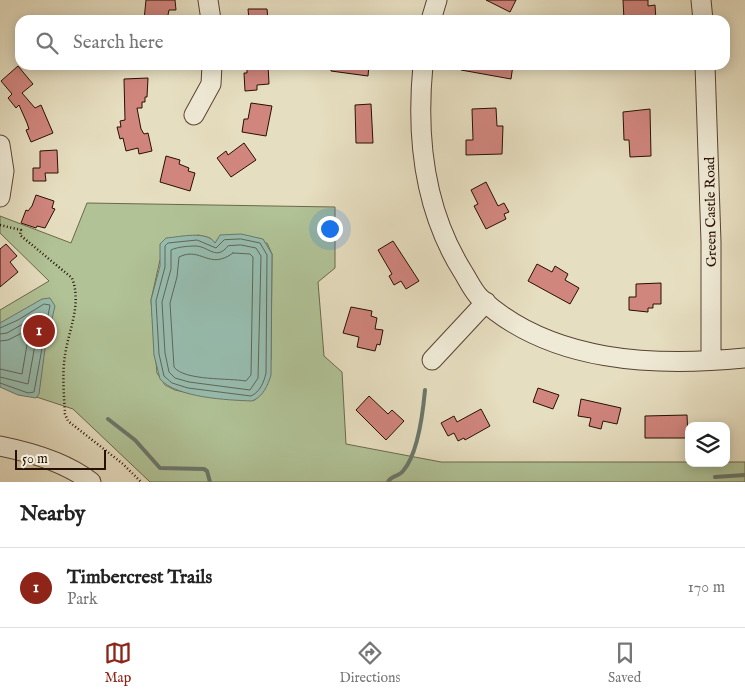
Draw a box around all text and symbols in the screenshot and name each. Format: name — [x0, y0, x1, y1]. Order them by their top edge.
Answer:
search box — [15, 15, 730, 70]
icon: search — [33, 29, 61, 57]
text: Search here — [73, 31, 164, 55]
street label: Green Castle Road — [701, 156, 721, 267]
your location — [317, 216, 343, 242]
pin: 1 — [23, 312, 55, 350]
map controls — [685, 422, 730, 467]
button: layers — [685, 422, 730, 467]
scale bar — [15, 447, 106, 470]
text: 50 m — [22, 450, 48, 468]
text: Nearby — [20, 501, 85, 528]
text: Timbercrest Trails — [67, 566, 212, 590]
text: 1 — [33, 578, 39, 598]
text: 170 m — [688, 578, 725, 598]
text: Park — [67, 590, 97, 610]
tab: Map — [104, 639, 132, 687]
tab: Directions — [339, 639, 400, 687]
tab: Saved — [608, 639, 641, 687]

